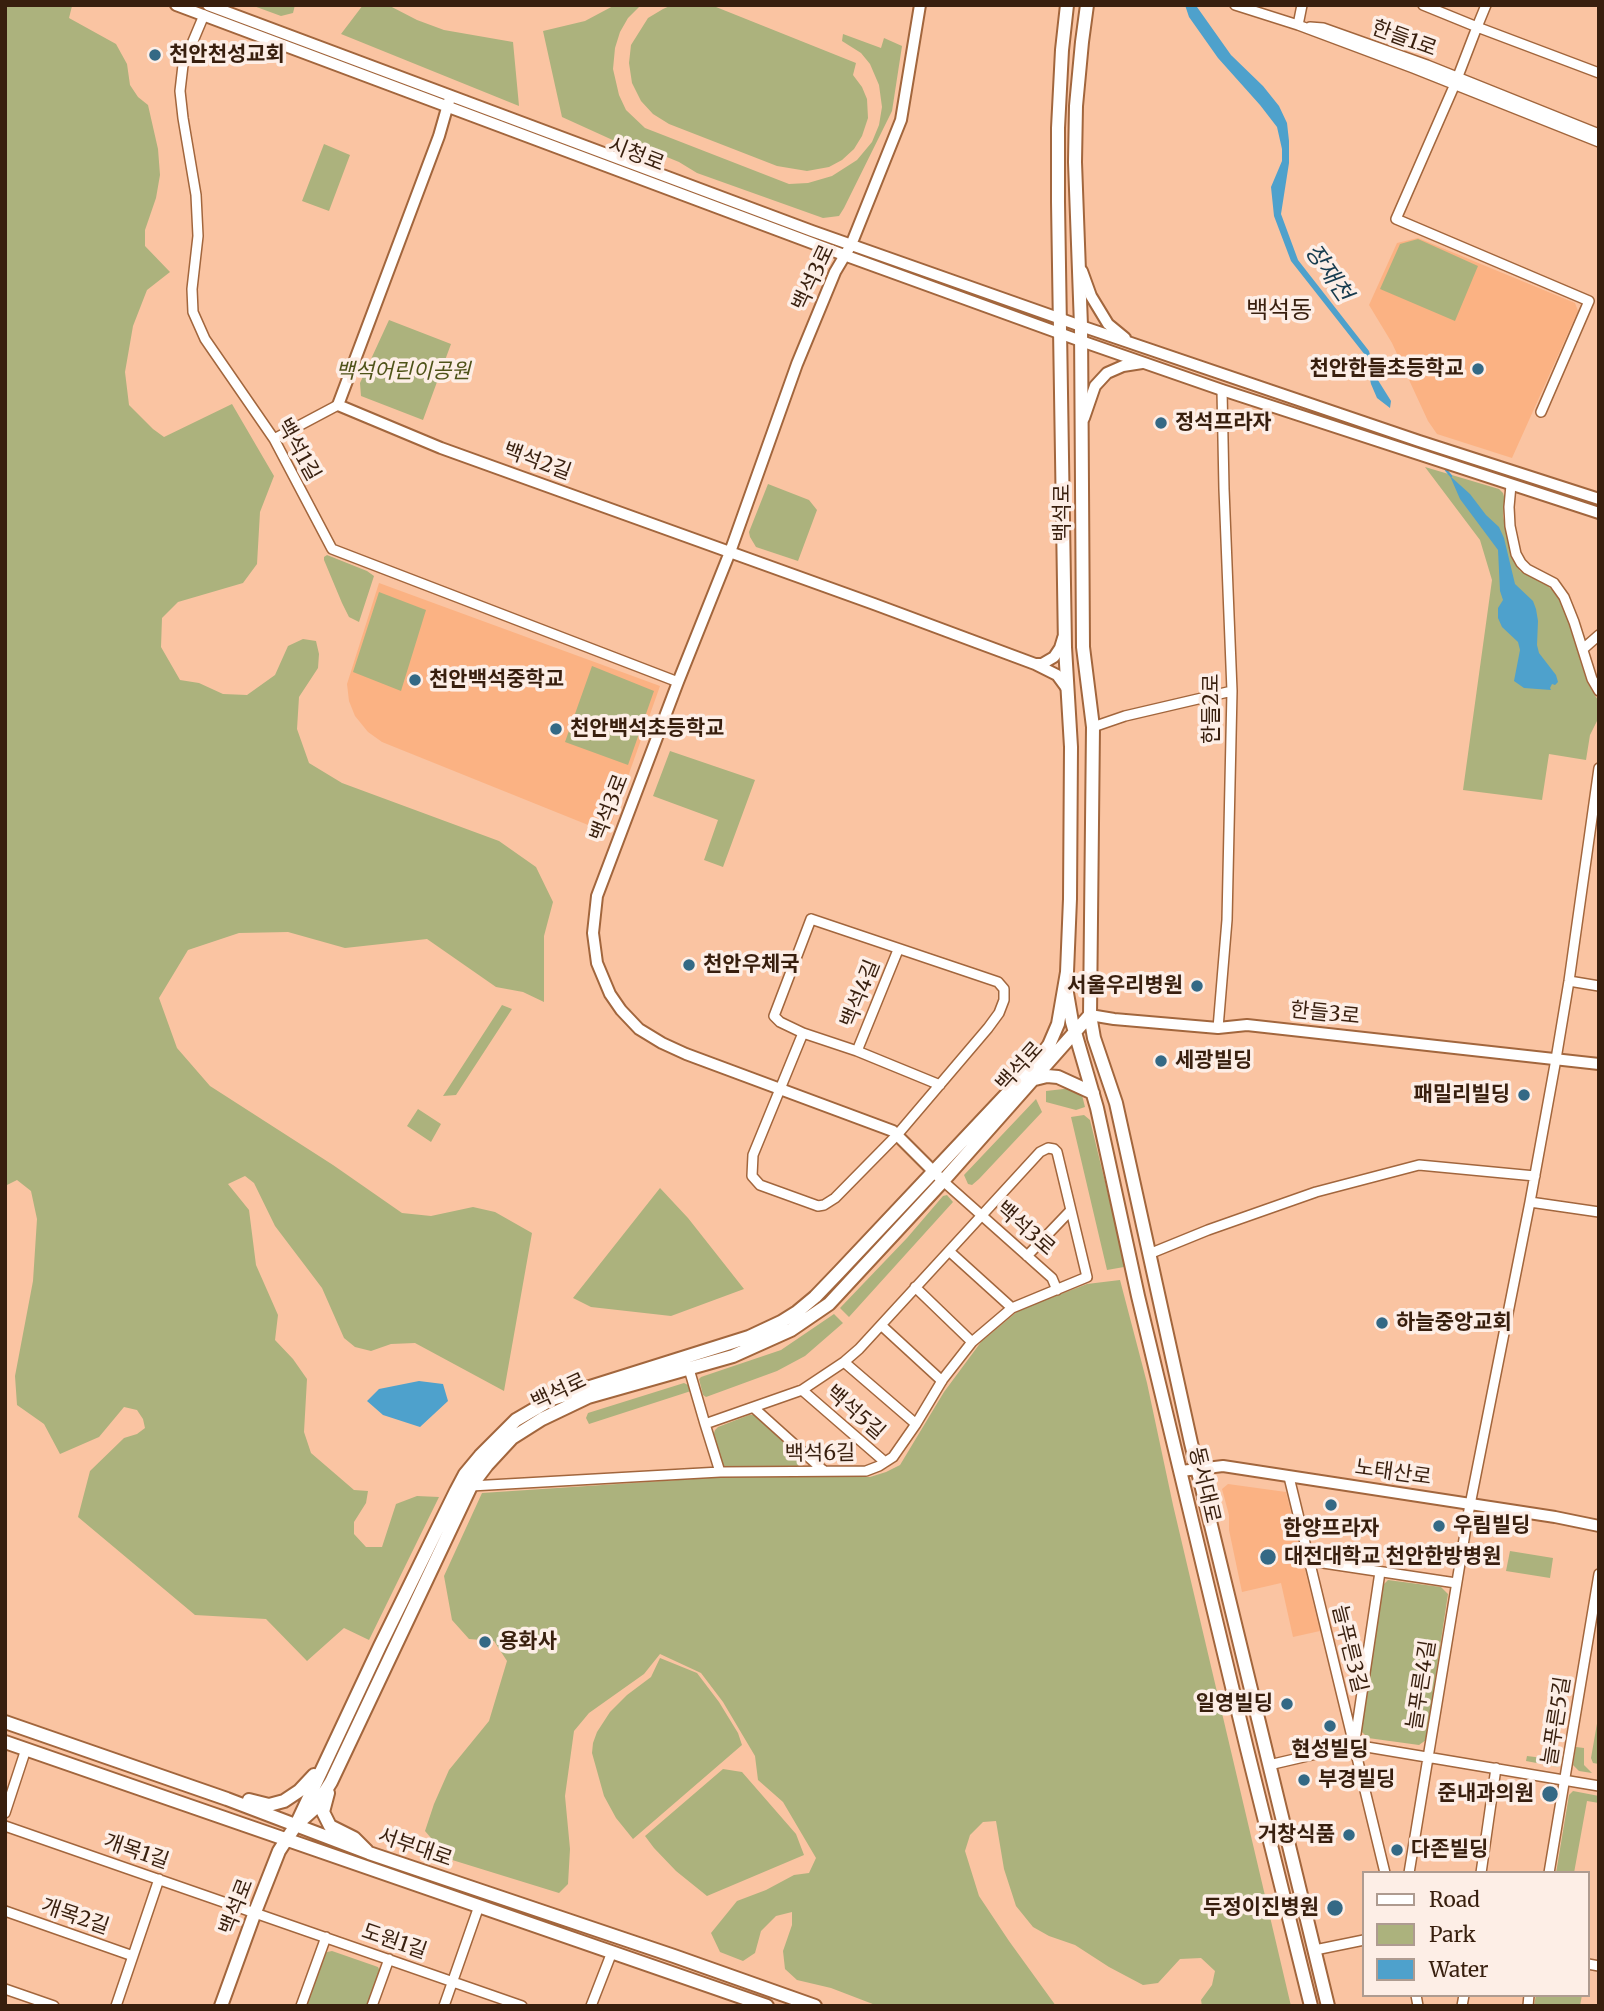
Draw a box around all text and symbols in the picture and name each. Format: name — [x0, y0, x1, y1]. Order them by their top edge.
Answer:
street label: 한들1로 — [1368, 16, 1440, 62]
place label: 천안천성교회 — [169, 42, 285, 68]
marker: 천안천성교회 — [147, 47, 163, 63]
street label: 시청로 — [604, 133, 668, 177]
water label: 장재천 — [1298, 239, 1358, 307]
street label: 백석3로 — [788, 241, 840, 315]
district label: 백석동 — [1246, 297, 1312, 325]
place label: 천안한들초등학교 — [1309, 356, 1464, 382]
park label: 백석어린이공원 — [335, 359, 471, 385]
marker: 천안한들초등학교 — [1470, 361, 1486, 377]
place label: 정석프라자 — [1175, 410, 1272, 436]
street label: 백석1길 — [271, 414, 325, 486]
marker: 정석프라자 — [1153, 415, 1169, 431]
street label: 백석2길 — [500, 438, 574, 486]
street label: 백석로 — [1050, 484, 1076, 542]
place label: 천안백석중학교 — [429, 667, 564, 693]
marker: 천안백석중학교 — [407, 672, 423, 688]
street label: 한들2로 — [1199, 674, 1225, 744]
place label: 천안백석초등학교 — [570, 716, 725, 742]
marker: 천안백석초등학교 — [548, 721, 564, 737]
street label: 백석3로 — [586, 771, 634, 845]
place label: 천안우체국 — [703, 952, 800, 978]
street label: 백석4길 — [836, 956, 886, 1032]
marker: 천안우체국 — [681, 957, 697, 973]
place label: 서울우리병원 — [1067, 973, 1183, 999]
marker: 서울우리병원 — [1189, 978, 1205, 994]
street label: 한들3로 — [1289, 998, 1361, 1030]
street label: 백석로 — [991, 1037, 1049, 1097]
place label: 세광빌딩 — [1175, 1048, 1252, 1074]
marker: 세광빌딩 — [1153, 1053, 1169, 1069]
place label: 패밀리빌딩 — [1413, 1082, 1510, 1108]
marker: 패밀리빌딩 — [1516, 1087, 1532, 1103]
street label: 백석3로 — [990, 1197, 1060, 1261]
place label: 하늘중앙교회 — [1396, 1310, 1512, 1336]
marker: 하늘중앙교회 — [1374, 1315, 1390, 1331]
street label: 백석로 — [527, 1368, 591, 1416]
street label: 백석5길 — [820, 1380, 890, 1446]
street label: 백석6길 — [784, 1441, 856, 1467]
street label: 동서대로 — [1183, 1445, 1225, 1525]
street label: 노태산로 — [1353, 1455, 1433, 1491]
marker: 한양프라자 — [1323, 1497, 1339, 1513]
place label: 우림빌딩 — [1453, 1513, 1530, 1539]
place label: 한양프라자 — [1283, 1516, 1379, 1542]
marker: 우림빌딩 — [1431, 1518, 1447, 1534]
place label: 대전대학교 천안한방병원 — [1284, 1544, 1501, 1570]
marker: 대전대학교 천안한방병원 — [1258, 1547, 1278, 1567]
street label: 늘푸른3길 — [1326, 1603, 1372, 1695]
place label: 용화사 — [499, 1629, 557, 1655]
marker: 용화사 — [477, 1634, 493, 1650]
street label: 늘푸른4길 — [1402, 1638, 1442, 1732]
street label: 늘푸른5길 — [1538, 1675, 1576, 1767]
place label: 일영빌딩 — [1196, 1691, 1273, 1717]
marker: 일영빌딩 — [1279, 1696, 1295, 1712]
marker: 현성빌딩 — [1322, 1718, 1338, 1734]
place label: 현성빌딩 — [1291, 1737, 1369, 1763]
place label: 부경빌딩 — [1318, 1767, 1395, 1793]
marker: 부경빌딩 — [1296, 1772, 1312, 1788]
place label: 준내과의원 — [1437, 1781, 1534, 1807]
marker: 준내과의원 — [1540, 1784, 1560, 1804]
place label: 거창식품 — [1258, 1822, 1335, 1848]
street label: 서부대로 — [374, 1824, 456, 1872]
marker: 거창식품 — [1341, 1827, 1357, 1843]
street label: 개목1길 — [100, 1829, 172, 1875]
place label: 다존빌딩 — [1411, 1837, 1488, 1863]
marker: 다존빌딩 — [1389, 1842, 1405, 1858]
legend — [1362, 1871, 1590, 1997]
street label: 백석로 — [215, 1875, 259, 1939]
text: Road — [1429, 1886, 1480, 1913]
street label: 개목2길 — [38, 1894, 112, 1940]
place label: 두정이진병원 — [1203, 1895, 1319, 1921]
marker: 두정이진병원 — [1325, 1898, 1345, 1918]
street label: 도원1길 — [358, 1919, 430, 1965]
text: Park — [1429, 1921, 1476, 1948]
text: Water — [1429, 1956, 1488, 1983]

